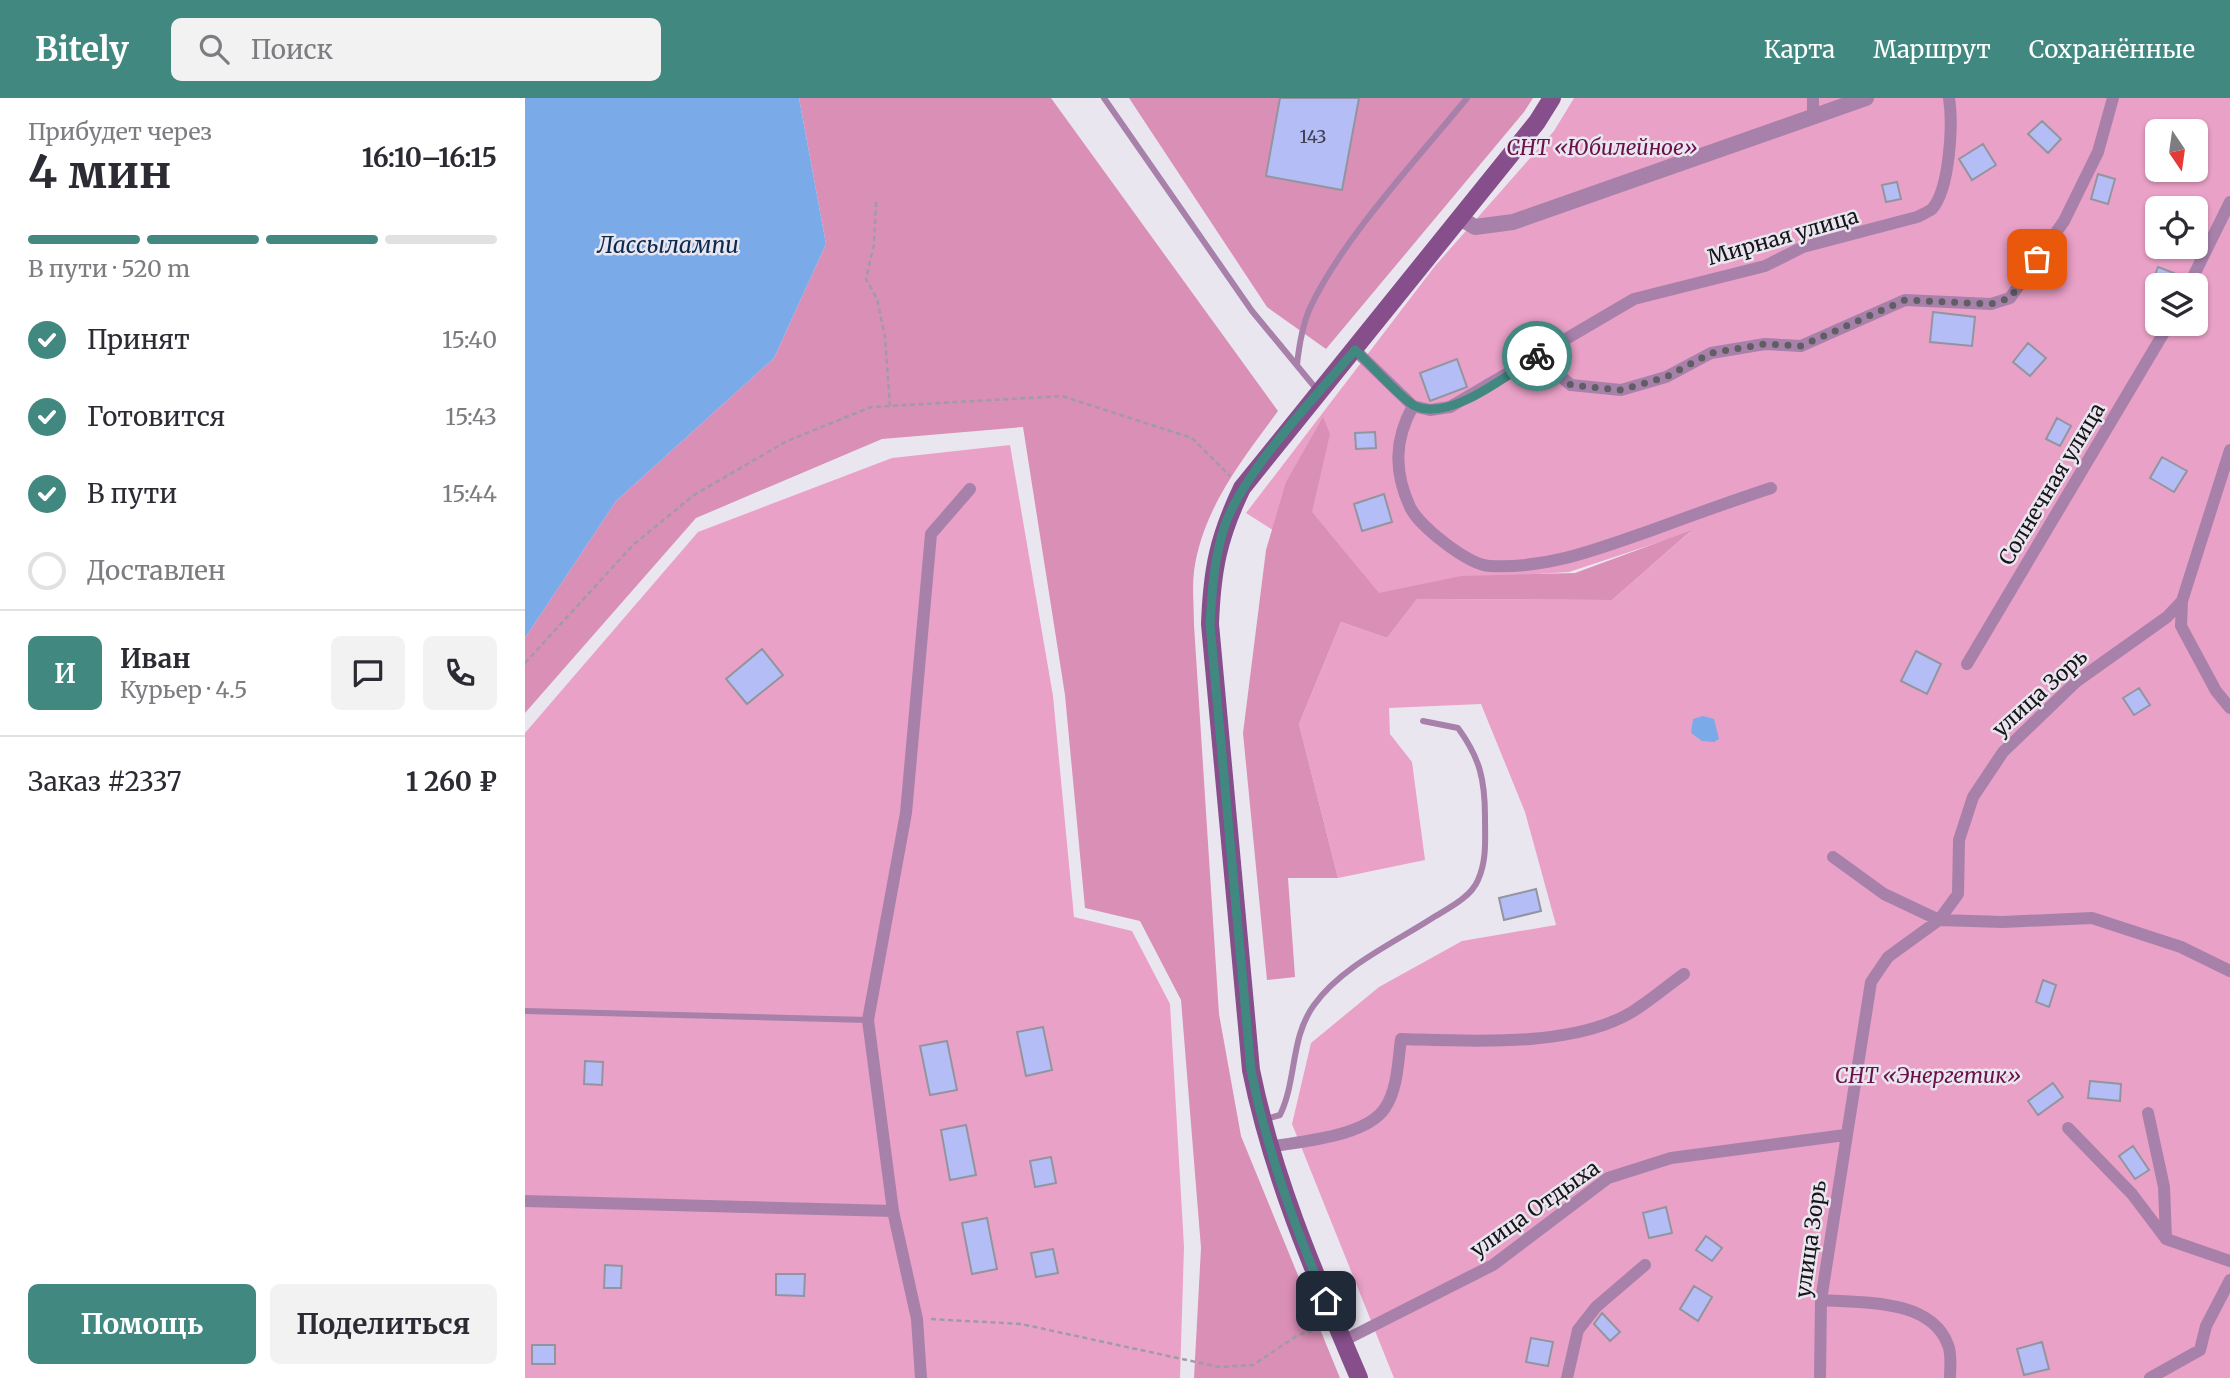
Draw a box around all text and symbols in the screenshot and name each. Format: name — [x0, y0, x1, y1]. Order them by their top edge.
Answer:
search box — [171, 18, 661, 81]
text: Bitely — [35, 29, 129, 70]
icon: search — [195, 30, 233, 68]
text: Поиск — [251, 33, 333, 66]
text: Карта — [1764, 34, 1835, 65]
text: Маршрут — [1873, 34, 1991, 65]
text: Сохранённые — [2029, 34, 2195, 65]
text: Прибудет через — [28, 117, 212, 146]
north arrow — [2145, 119, 2209, 182]
map controls — [2145, 119, 2208, 336]
house number: 143 — [1300, 125, 1326, 148]
park label: СНТ «Юбилейное» — [1506, 134, 1698, 161]
text: 16:10–16:15 — [362, 141, 497, 174]
text: 4 мин — [28, 143, 171, 201]
button: locate — [2145, 196, 2208, 259]
street label: Мирная улица — [1704, 202, 1861, 271]
pin — [2007, 229, 2067, 289]
water label: Лассылампи — [596, 230, 739, 259]
icon: bag — [2018, 240, 2056, 278]
text: В пути · 520 m — [28, 254, 190, 283]
button: layers — [2145, 273, 2208, 336]
icon: check — [28, 321, 66, 359]
courier — [1502, 321, 1572, 391]
text: Принят — [87, 323, 190, 356]
text: 15:40 — [442, 325, 497, 354]
icon: bike — [1518, 337, 1556, 375]
icon: check — [28, 398, 66, 436]
street label: Солнечная улица — [1992, 398, 2111, 570]
text: Готовится — [87, 400, 225, 433]
text: 15:43 — [445, 402, 497, 431]
icon: check — [28, 475, 66, 513]
text: В пути — [87, 477, 177, 510]
text: 15:44 — [442, 479, 497, 508]
text: Доставлен — [87, 554, 226, 587]
button: chat — [331, 636, 405, 710]
button: phone — [423, 636, 497, 710]
text: Иван — [120, 642, 190, 675]
street label: улица Зорь — [1987, 643, 2093, 742]
text: И — [54, 657, 76, 690]
text: Курьер · 4.5 — [120, 675, 248, 704]
text: Заказ #2337 — [28, 765, 182, 798]
text: 1 260 ₽ — [406, 765, 497, 798]
park label: СНТ «Энергетик» — [1835, 1062, 2021, 1089]
street label: улица Отдыха — [1465, 1154, 1605, 1263]
street label: улица Зорь — [1789, 1178, 1832, 1300]
pin — [1296, 1271, 1356, 1331]
icon: home — [1307, 1282, 1345, 1320]
button: Помощь — [28, 1284, 256, 1364]
button: Поделиться — [270, 1284, 497, 1364]

